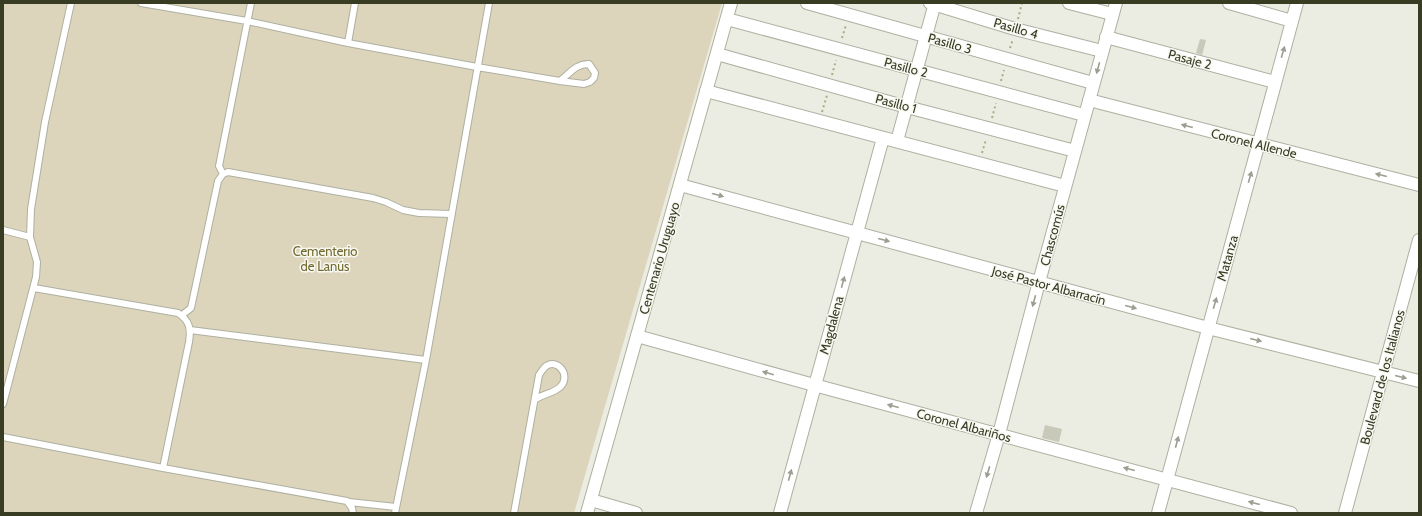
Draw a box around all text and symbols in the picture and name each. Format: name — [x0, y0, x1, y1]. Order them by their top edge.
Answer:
street label: Pasillo 4 — [992, 14, 1040, 42]
street label: Pasillo 3 — [926, 29, 974, 57]
one-way arrow — [1280, 45, 1286, 57]
street label: Pasaje 2 — [1166, 46, 1214, 73]
street label: Pasillo 2 — [882, 54, 930, 81]
one-way arrow — [1094, 61, 1100, 74]
street label: Pasillo 1 — [874, 90, 918, 116]
one-way arrow — [1181, 123, 1193, 129]
street label: Coronel Allende — [1209, 125, 1299, 161]
one-way arrow — [1247, 171, 1253, 184]
one-way arrow — [1375, 172, 1387, 178]
one-way arrow — [712, 192, 724, 198]
street label: Centenario Uruguayo — [635, 200, 683, 316]
street label: Chascomús — [1036, 202, 1068, 268]
street label: Matanza — [1213, 233, 1241, 283]
one-way arrow — [878, 237, 890, 243]
park label: Cementerio de Lanús — [293, 243, 357, 274]
street label: José Pastor Albarracín — [989, 262, 1108, 308]
one-way arrow — [840, 276, 846, 289]
street label: Magdalena — [816, 293, 847, 356]
one-way arrow — [1030, 295, 1036, 307]
one-way arrow — [1212, 296, 1218, 308]
one-way arrow — [1125, 304, 1137, 310]
street label: Boulevard de los Italianos — [1356, 307, 1408, 446]
one-way arrow — [1251, 337, 1263, 343]
one-way arrow — [762, 369, 774, 375]
one-way arrow — [1395, 374, 1408, 380]
one-way arrow — [887, 403, 900, 409]
street label: Coronel Albariños — [915, 405, 1014, 445]
one-way arrow — [1174, 435, 1180, 447]
one-way arrow — [985, 466, 991, 478]
one-way arrow — [1123, 466, 1135, 472]
one-way arrow — [787, 469, 793, 481]
one-way arrow — [1248, 500, 1260, 506]

